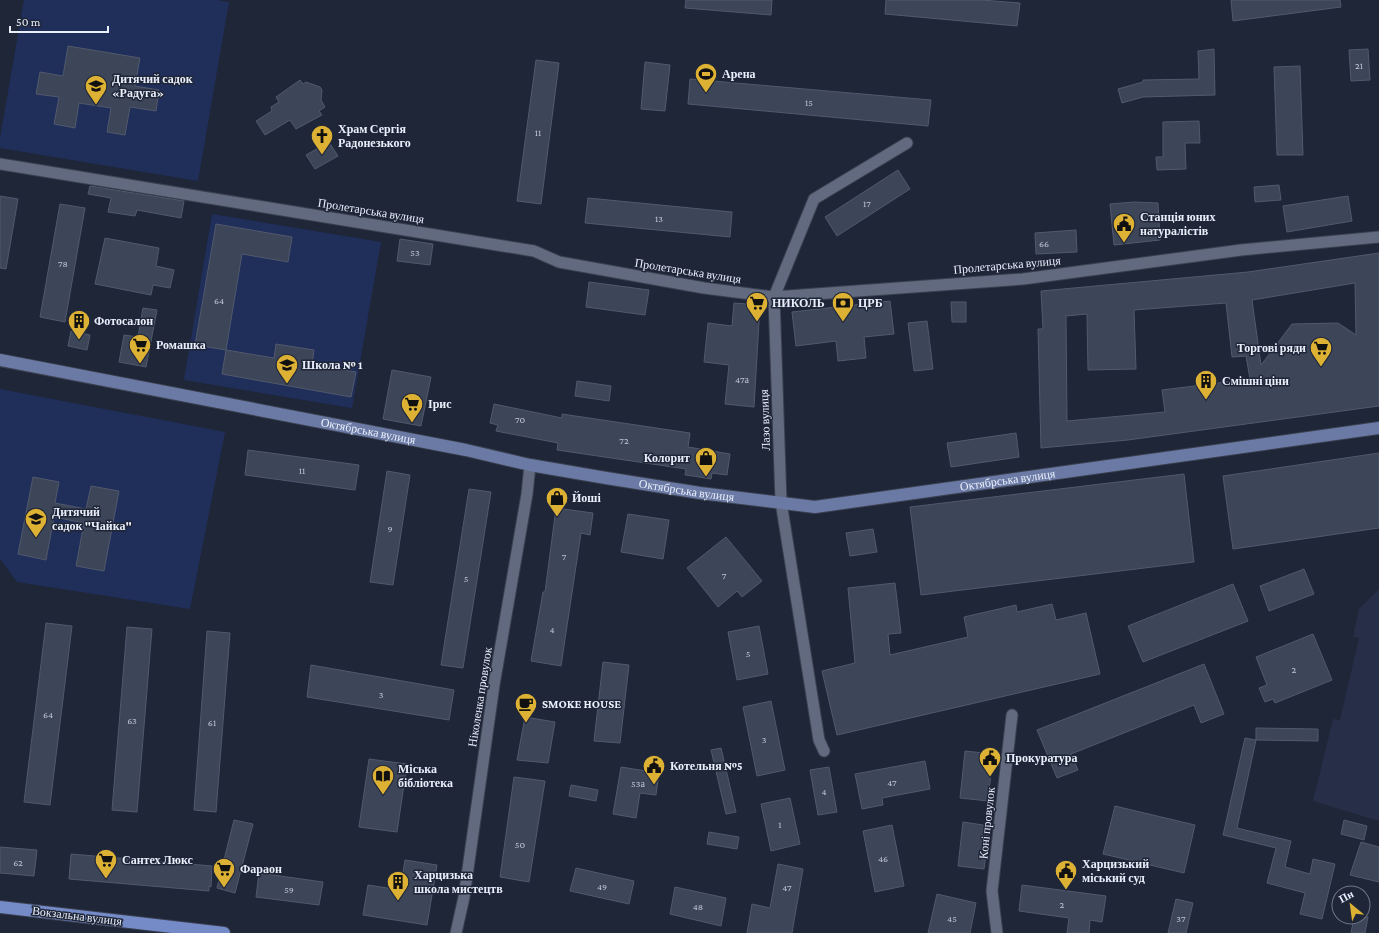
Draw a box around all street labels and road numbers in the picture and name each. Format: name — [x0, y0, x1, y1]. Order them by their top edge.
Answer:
street label: Пролетарська вулиця — [317, 196, 426, 226]
street label: Пролетарська вулиця — [953, 253, 1062, 277]
street label: Пролетарська вулиця — [634, 256, 743, 286]
street label: Лазо вулиця — [757, 389, 773, 451]
street label: Октябрська вулиця — [320, 415, 417, 447]
street label: Октябрська вулиця — [959, 466, 1057, 494]
street label: Октябрська вулиця — [638, 476, 736, 504]
street label: Ніколенка провулок — [465, 646, 495, 748]
street label: Коні провулок — [976, 786, 998, 860]
street label: Вокзальна вулиця — [31, 904, 123, 929]

